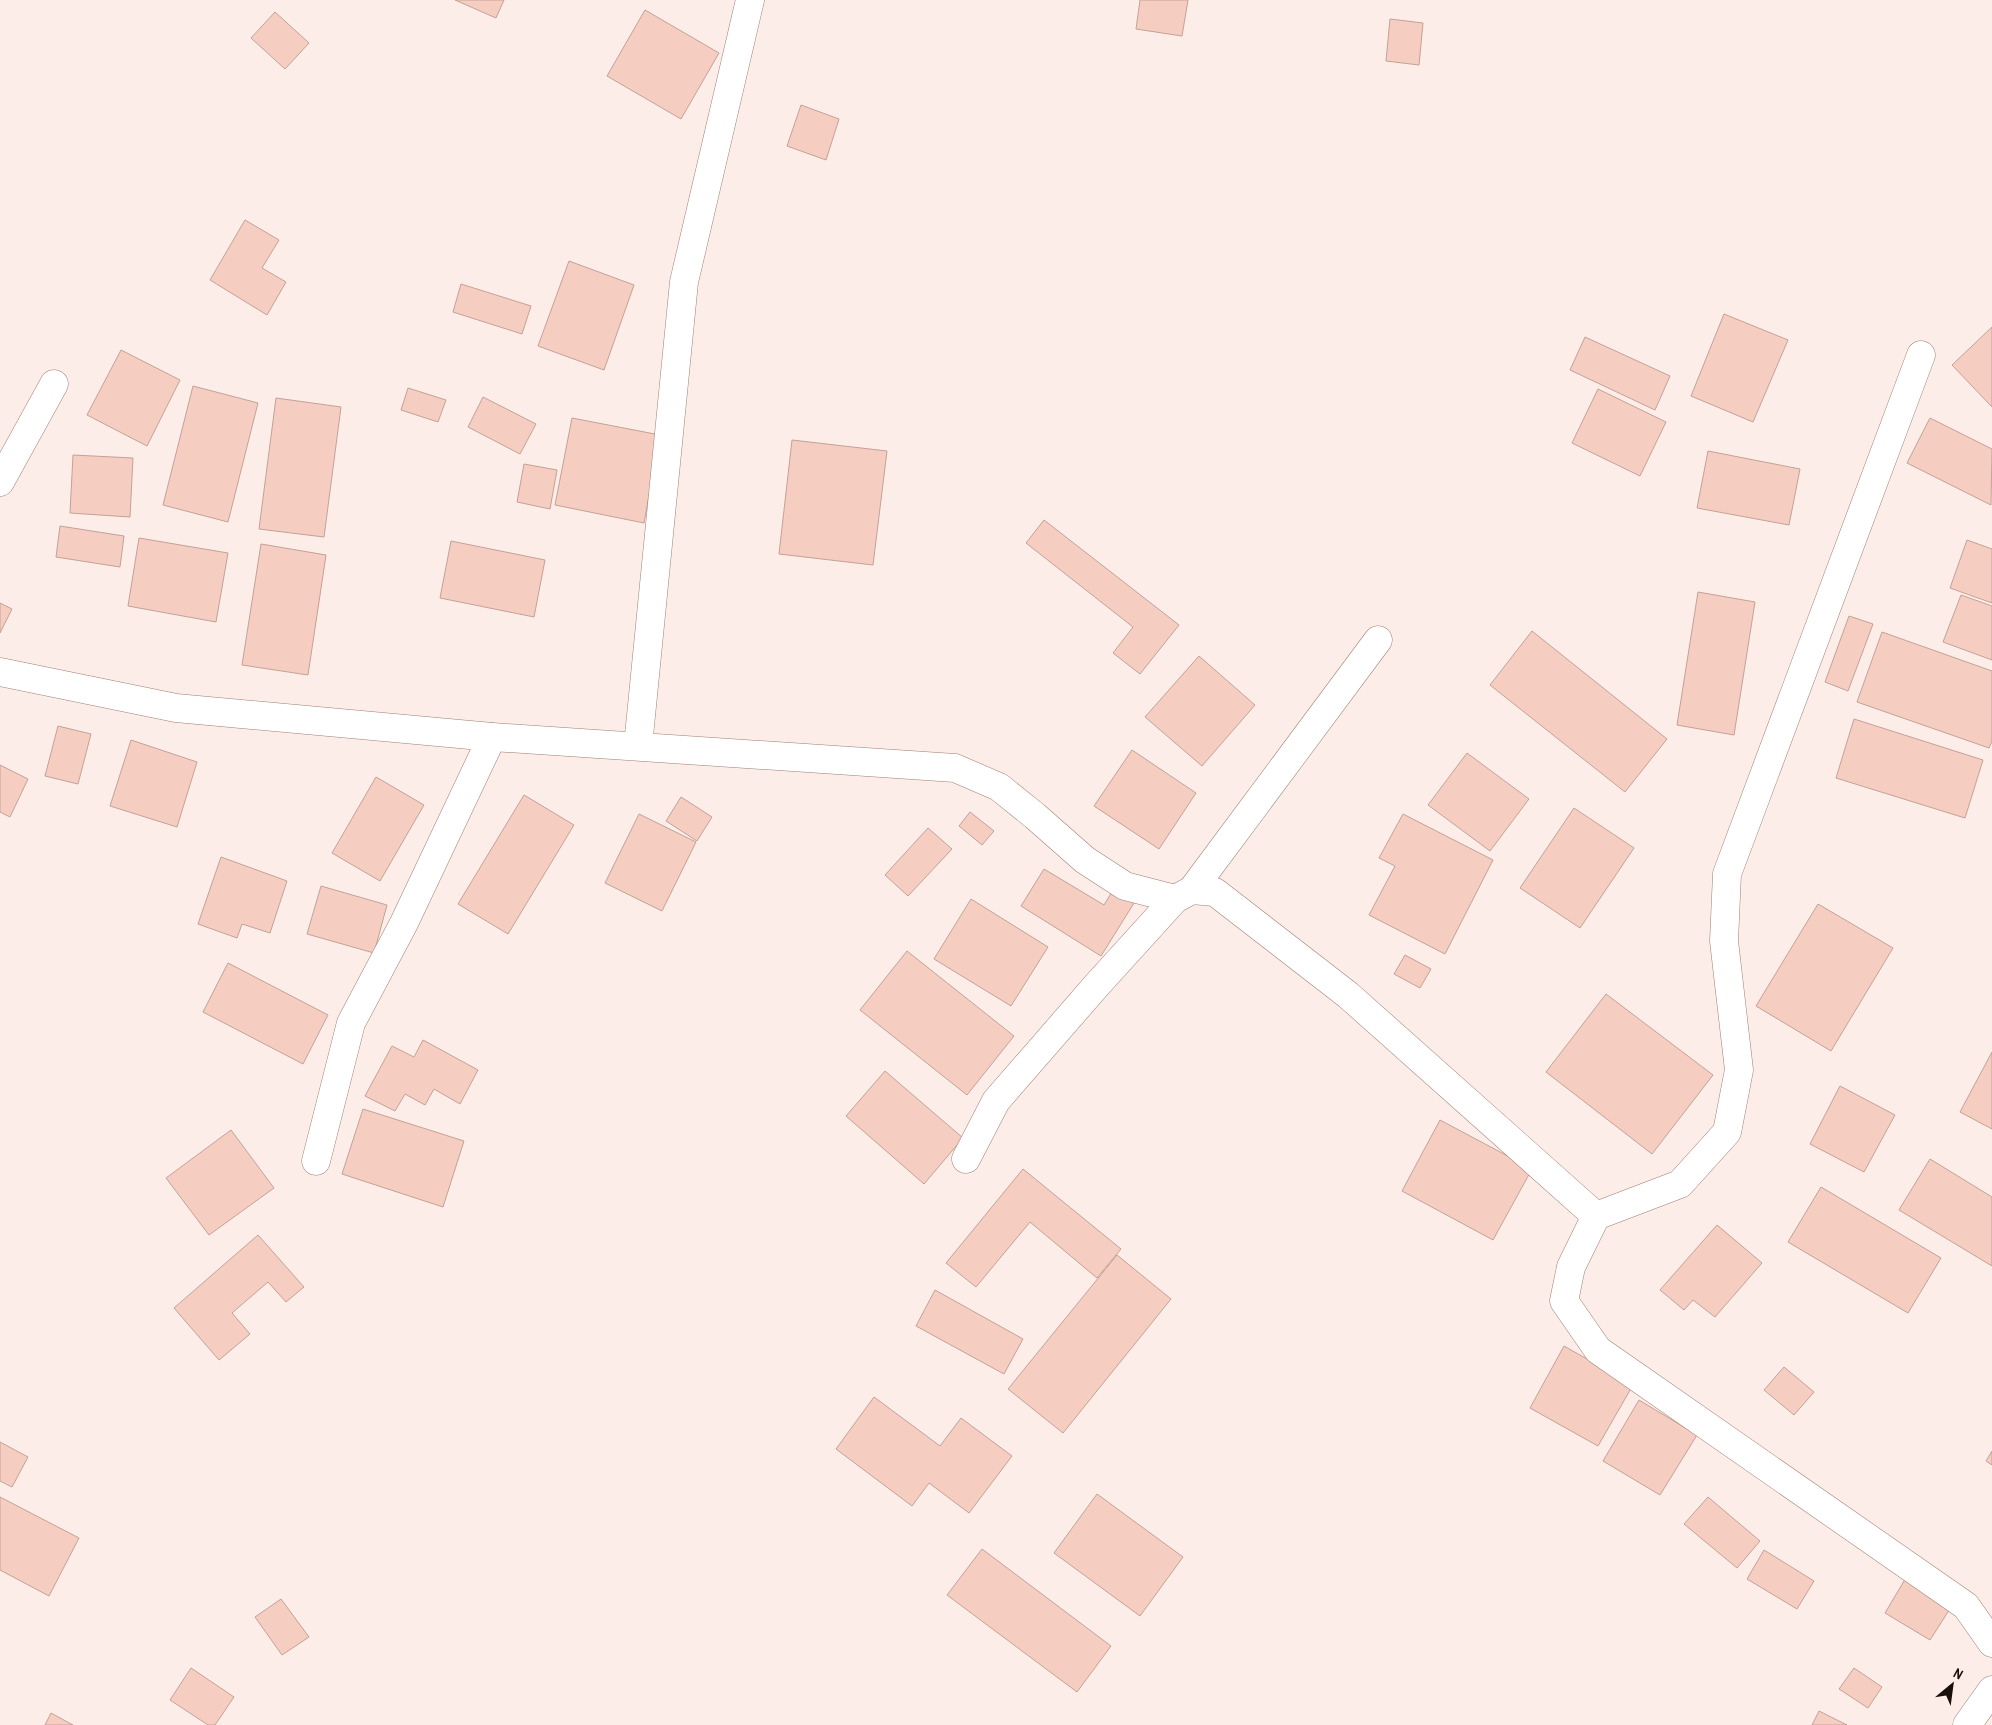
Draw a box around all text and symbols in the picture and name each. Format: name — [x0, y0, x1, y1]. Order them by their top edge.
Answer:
north arrow — [1927, 1660, 1977, 1710]
text: N — [1950, 1664, 1966, 1684]

